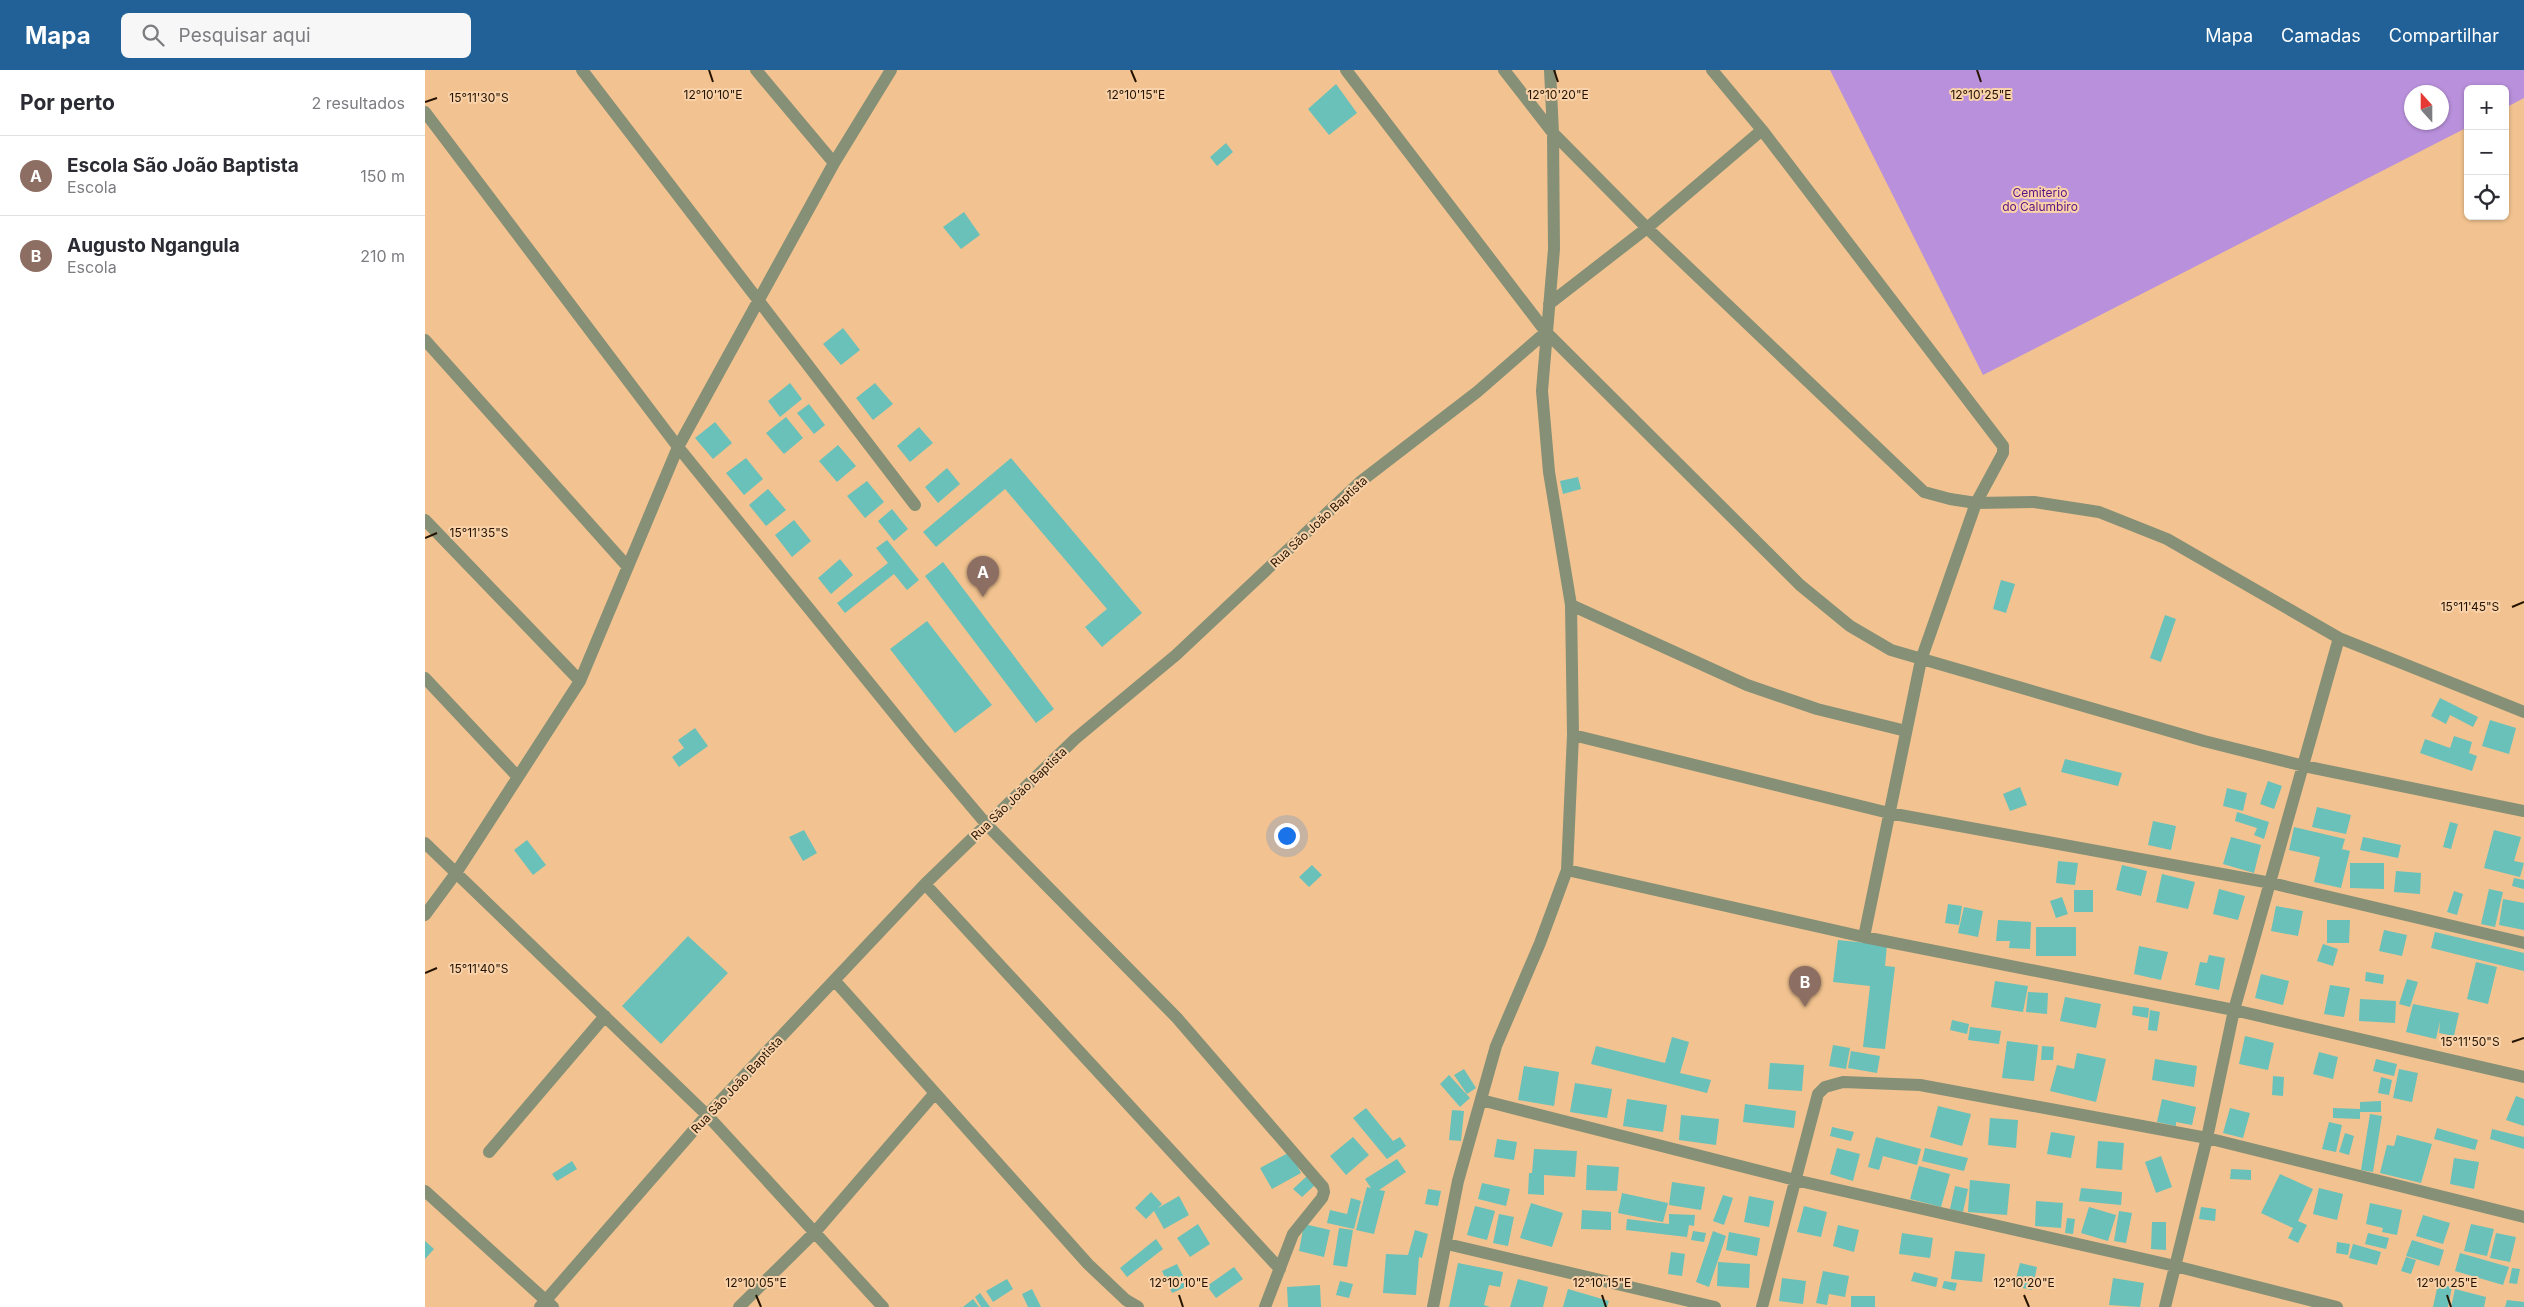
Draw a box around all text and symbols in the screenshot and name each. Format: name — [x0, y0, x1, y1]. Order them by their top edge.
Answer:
search box — [121, 13, 471, 58]
text: Mapa — [25, 21, 91, 50]
icon: search — [139, 21, 167, 49]
text: Pesquisar aqui — [179, 24, 311, 47]
text: Mapa — [2205, 25, 2253, 46]
text: Camadas — [2281, 25, 2361, 46]
text: Compartilhar — [2389, 25, 2499, 46]
north arrow — [2404, 85, 2449, 130]
map controls — [2464, 85, 2509, 220]
button: + — [2464, 85, 2509, 130]
text: 12°10'10"E — [684, 87, 742, 102]
text: 12°10'15"E — [1107, 87, 1165, 102]
text: 12°10'20"E — [1527, 87, 1589, 102]
text: 12°10'25"E — [1950, 87, 2012, 102]
text: Por perto — [20, 90, 115, 115]
text: 15°11'30"S — [449, 90, 509, 105]
text: 2 resultados — [312, 93, 405, 113]
button: − — [2464, 130, 2509, 175]
text: Escola São João Baptista — [67, 154, 299, 177]
text: A — [30, 166, 42, 186]
text: 150 m — [360, 166, 405, 186]
button: locate — [2464, 175, 2509, 220]
text: Escola — [67, 177, 117, 197]
park label: Cemiterio do Calumbiro — [2002, 185, 2078, 214]
text: Augusto Ngangula — [67, 234, 240, 257]
text: B — [31, 246, 41, 266]
text: 210 m — [360, 246, 405, 266]
text: Escola — [67, 257, 117, 277]
street label: Rua São João Baptista — [1267, 473, 1370, 571]
text: 15°11'35"S — [450, 525, 509, 540]
pin: A — [967, 556, 999, 597]
text: 15°11'45"S — [2441, 599, 2500, 614]
street label: Rua São João Baptista — [968, 744, 1070, 843]
your location — [1274, 823, 1300, 849]
text: 15°11'40"S — [450, 961, 509, 976]
pin: B — [1789, 966, 1821, 1007]
street label: Rua São João Baptista — [688, 1033, 786, 1136]
text: 15°11'50"S — [2440, 1034, 2500, 1049]
text: 12°10'05"E — [725, 1275, 787, 1290]
text: 12°10'10"E — [1150, 1275, 1208, 1290]
text: 12°10'15"E — [1573, 1275, 1631, 1290]
text: 12°10'20"E — [1993, 1275, 2055, 1290]
text: 12°10'25"E — [2416, 1275, 2478, 1290]

